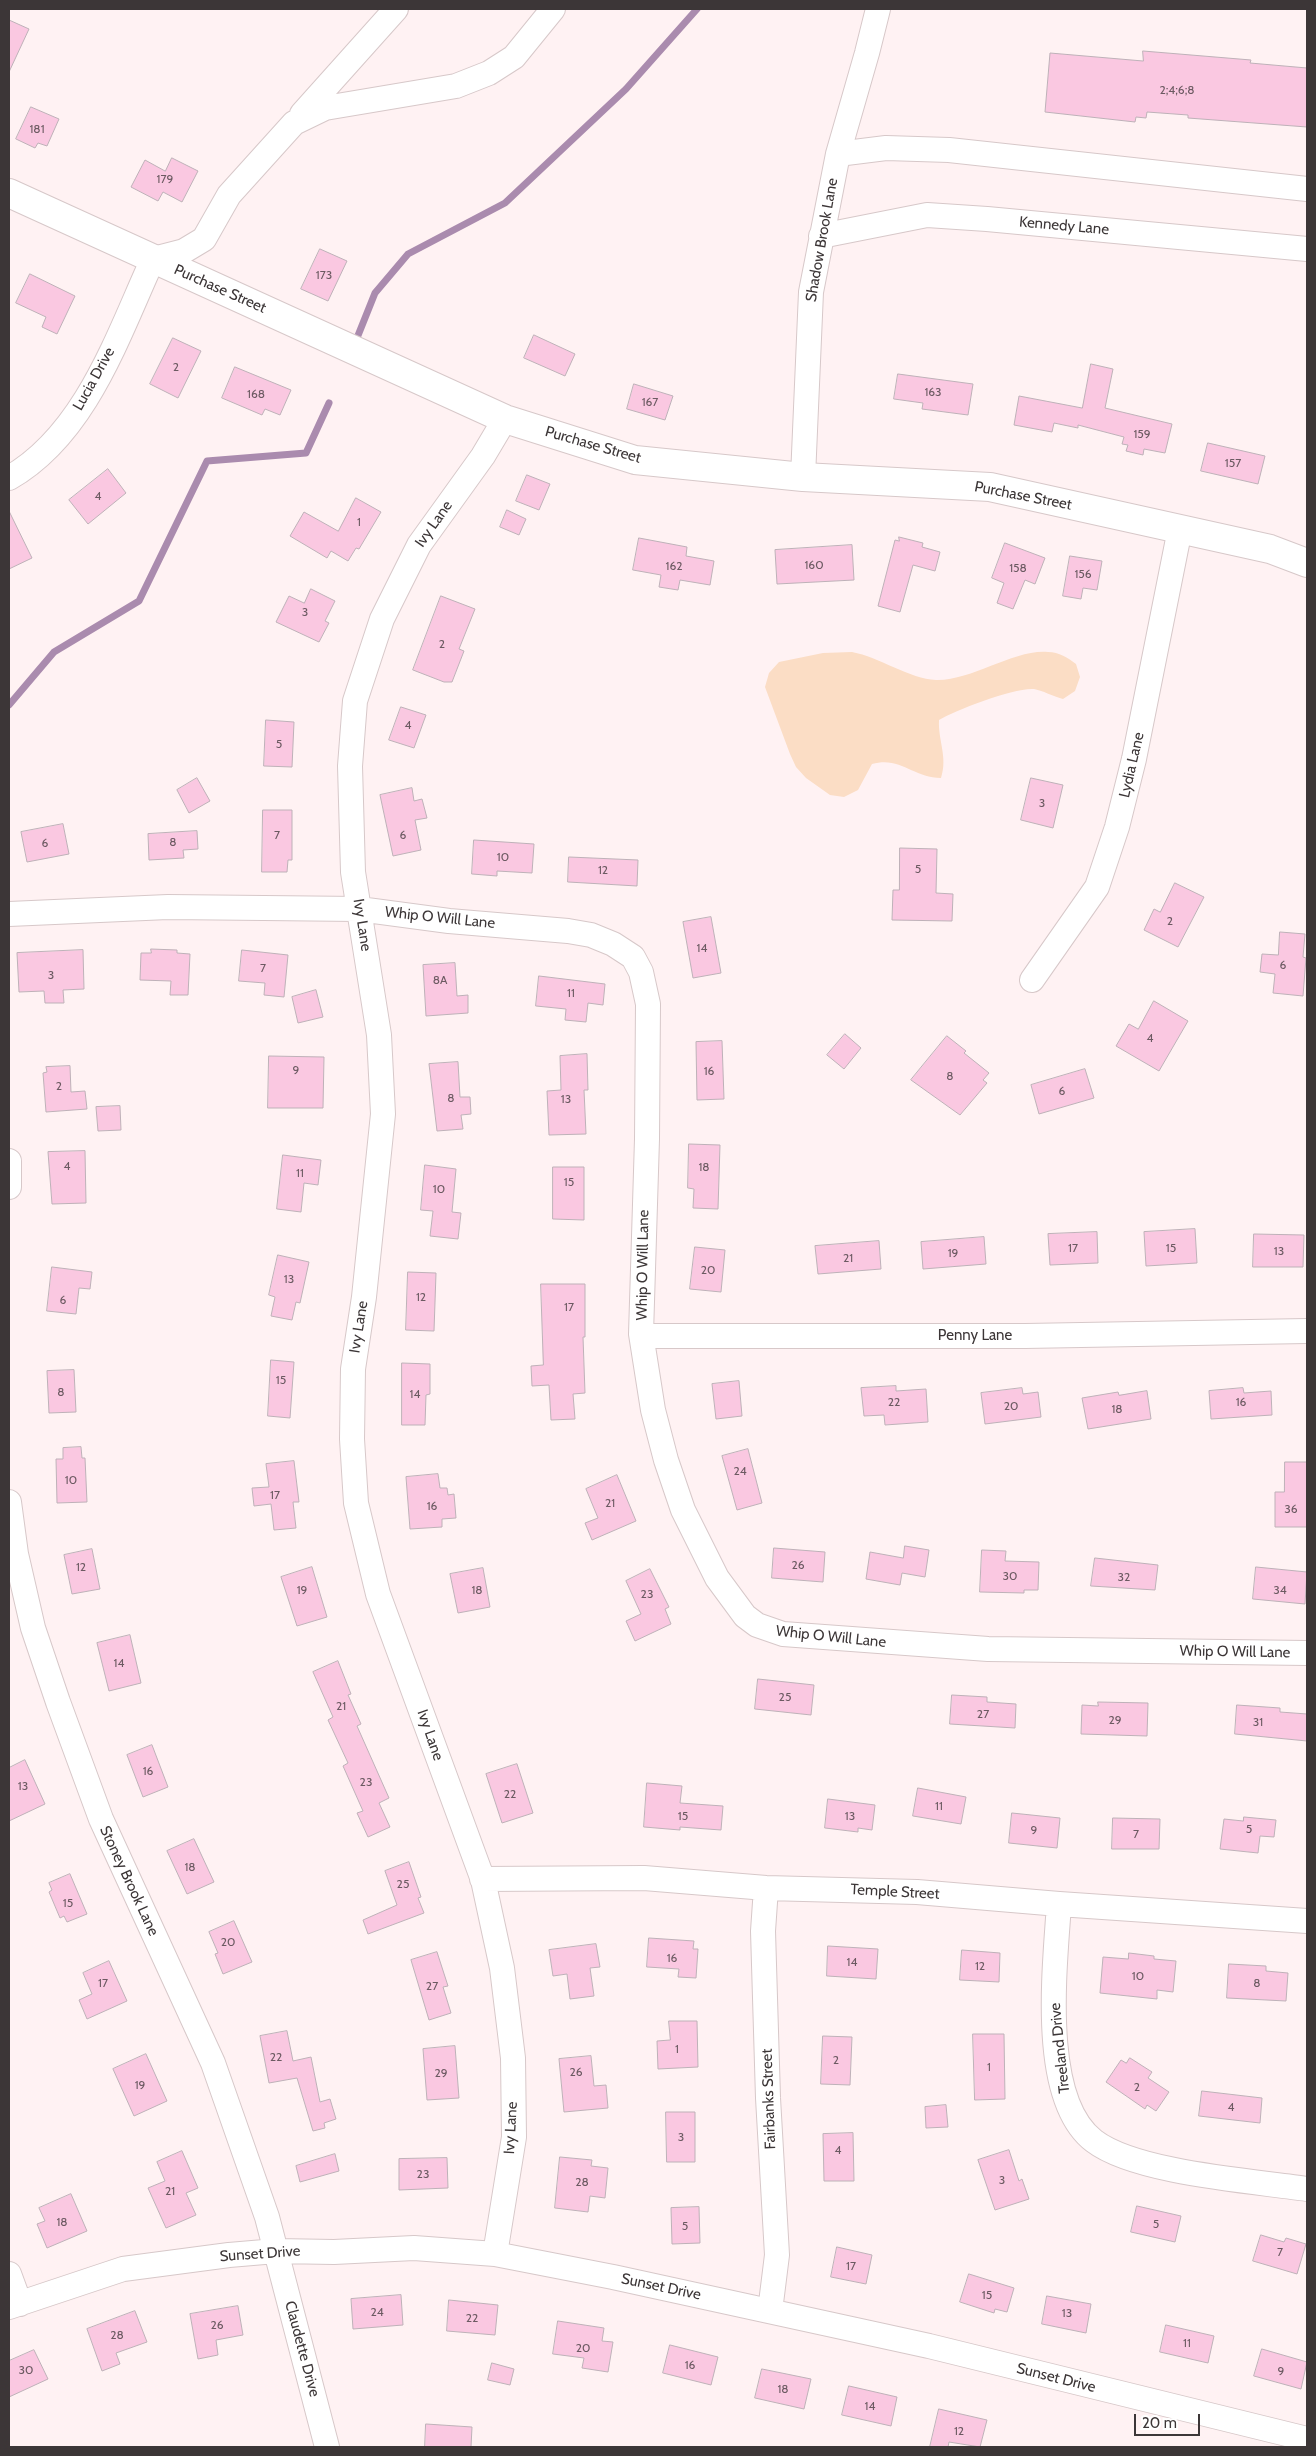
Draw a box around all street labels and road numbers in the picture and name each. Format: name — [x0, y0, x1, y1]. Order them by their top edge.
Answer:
street label: Shadow Brook Lane — [802, 177, 842, 303]
street label: Kennedy Lane — [1018, 213, 1110, 239]
street label: Purchase Street — [171, 261, 269, 317]
street label: Lucia Drive — [69, 344, 119, 414]
street label: Purchase Street — [543, 423, 643, 467]
street label: Purchase Street — [973, 478, 1073, 514]
street label: Ivy Lane — [411, 497, 457, 551]
street label: Lydia Lane — [1116, 730, 1148, 800]
street label: Ivy Lane — [349, 898, 375, 952]
street label: Whip O Will Lane — [384, 903, 496, 933]
street label: Whip O Will Lane — [633, 1210, 653, 1320]
street label: Ivy Lane — [346, 1300, 372, 1354]
street label: Penny Lane — [938, 1327, 1012, 1345]
street label: Whip O Will Lane — [775, 1622, 887, 1652]
street label: Whip O Will Lane — [1180, 1642, 1290, 1662]
street label: Ivy Lane — [413, 1707, 447, 1763]
street label: Stoney Brook Lane — [96, 1823, 162, 1939]
street label: Temple Street — [850, 1881, 940, 1903]
street label: Treeland Drive — [1046, 2002, 1074, 2094]
street label: Fairbanks Street — [758, 2048, 780, 2150]
street label: Ivy Lane — [501, 2101, 521, 2155]
street label: Sunset Drive — [219, 2242, 301, 2266]
street label: Sunset Drive — [620, 2270, 702, 2304]
street label: Claudette Drive — [281, 2299, 323, 2399]
street label: Sunset Drive — [1015, 2359, 1097, 2397]

